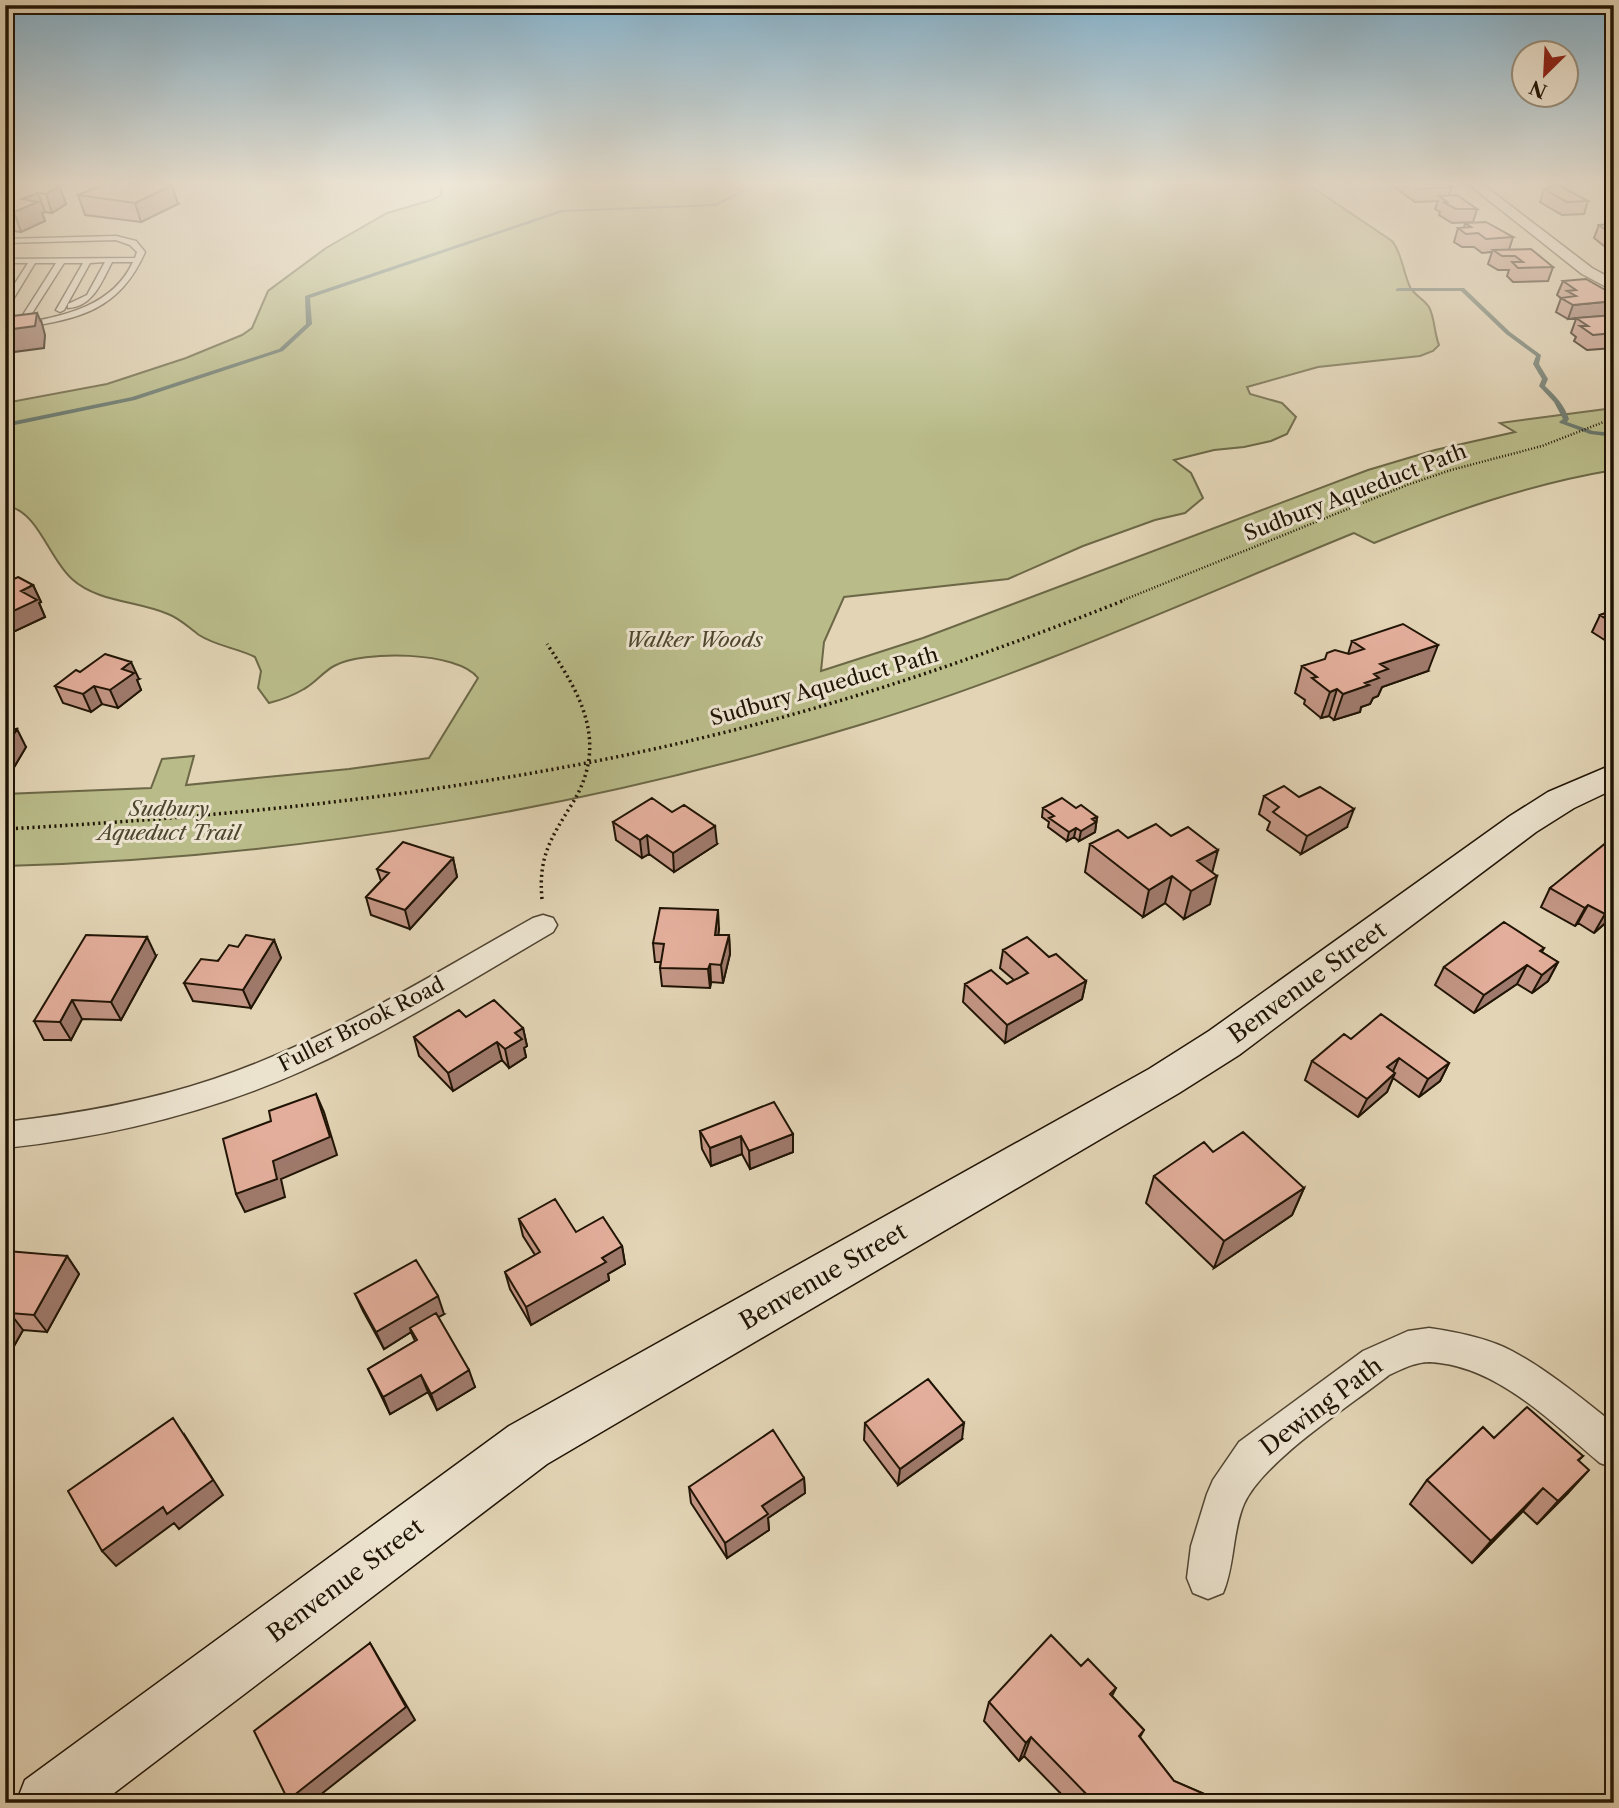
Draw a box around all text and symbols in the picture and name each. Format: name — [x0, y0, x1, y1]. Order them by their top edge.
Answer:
north arrow — [1510, 38, 1580, 108]
text: N — [1526, 75, 1551, 103]
street label: Sudbury Aqueduct Path — [1240, 438, 1470, 546]
park label: Walker Woods — [625, 627, 764, 652]
street label: Sudbury Aqueduct Path — [707, 641, 941, 731]
park label: Sudbury Aqueduct Trail — [95, 796, 242, 845]
street label: Benvenue Street — [1222, 915, 1392, 1049]
street label: Fuller Brook Road — [274, 971, 448, 1077]
street label: Benvenue Street — [734, 1216, 912, 1336]
street label: Dewing Path — [1254, 1351, 1388, 1461]
street label: Benvenue Street — [261, 1512, 429, 1648]

